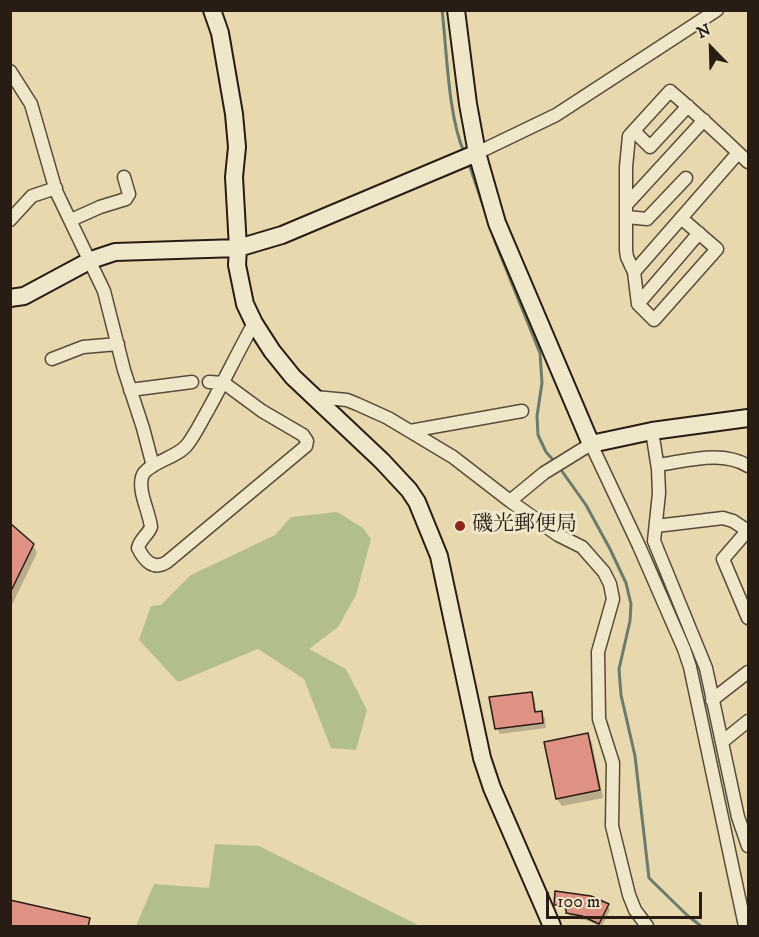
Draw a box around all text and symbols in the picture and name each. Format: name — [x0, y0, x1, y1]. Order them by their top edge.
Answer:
north arrow — [681, 18, 741, 78]
text: N — [694, 20, 714, 43]
place label: 磯光郵便局 — [472, 513, 577, 539]
marker: 磯光郵便局 — [453, 519, 467, 533]
scale bar — [549, 880, 705, 918]
text: 100 m — [557, 891, 600, 913]

